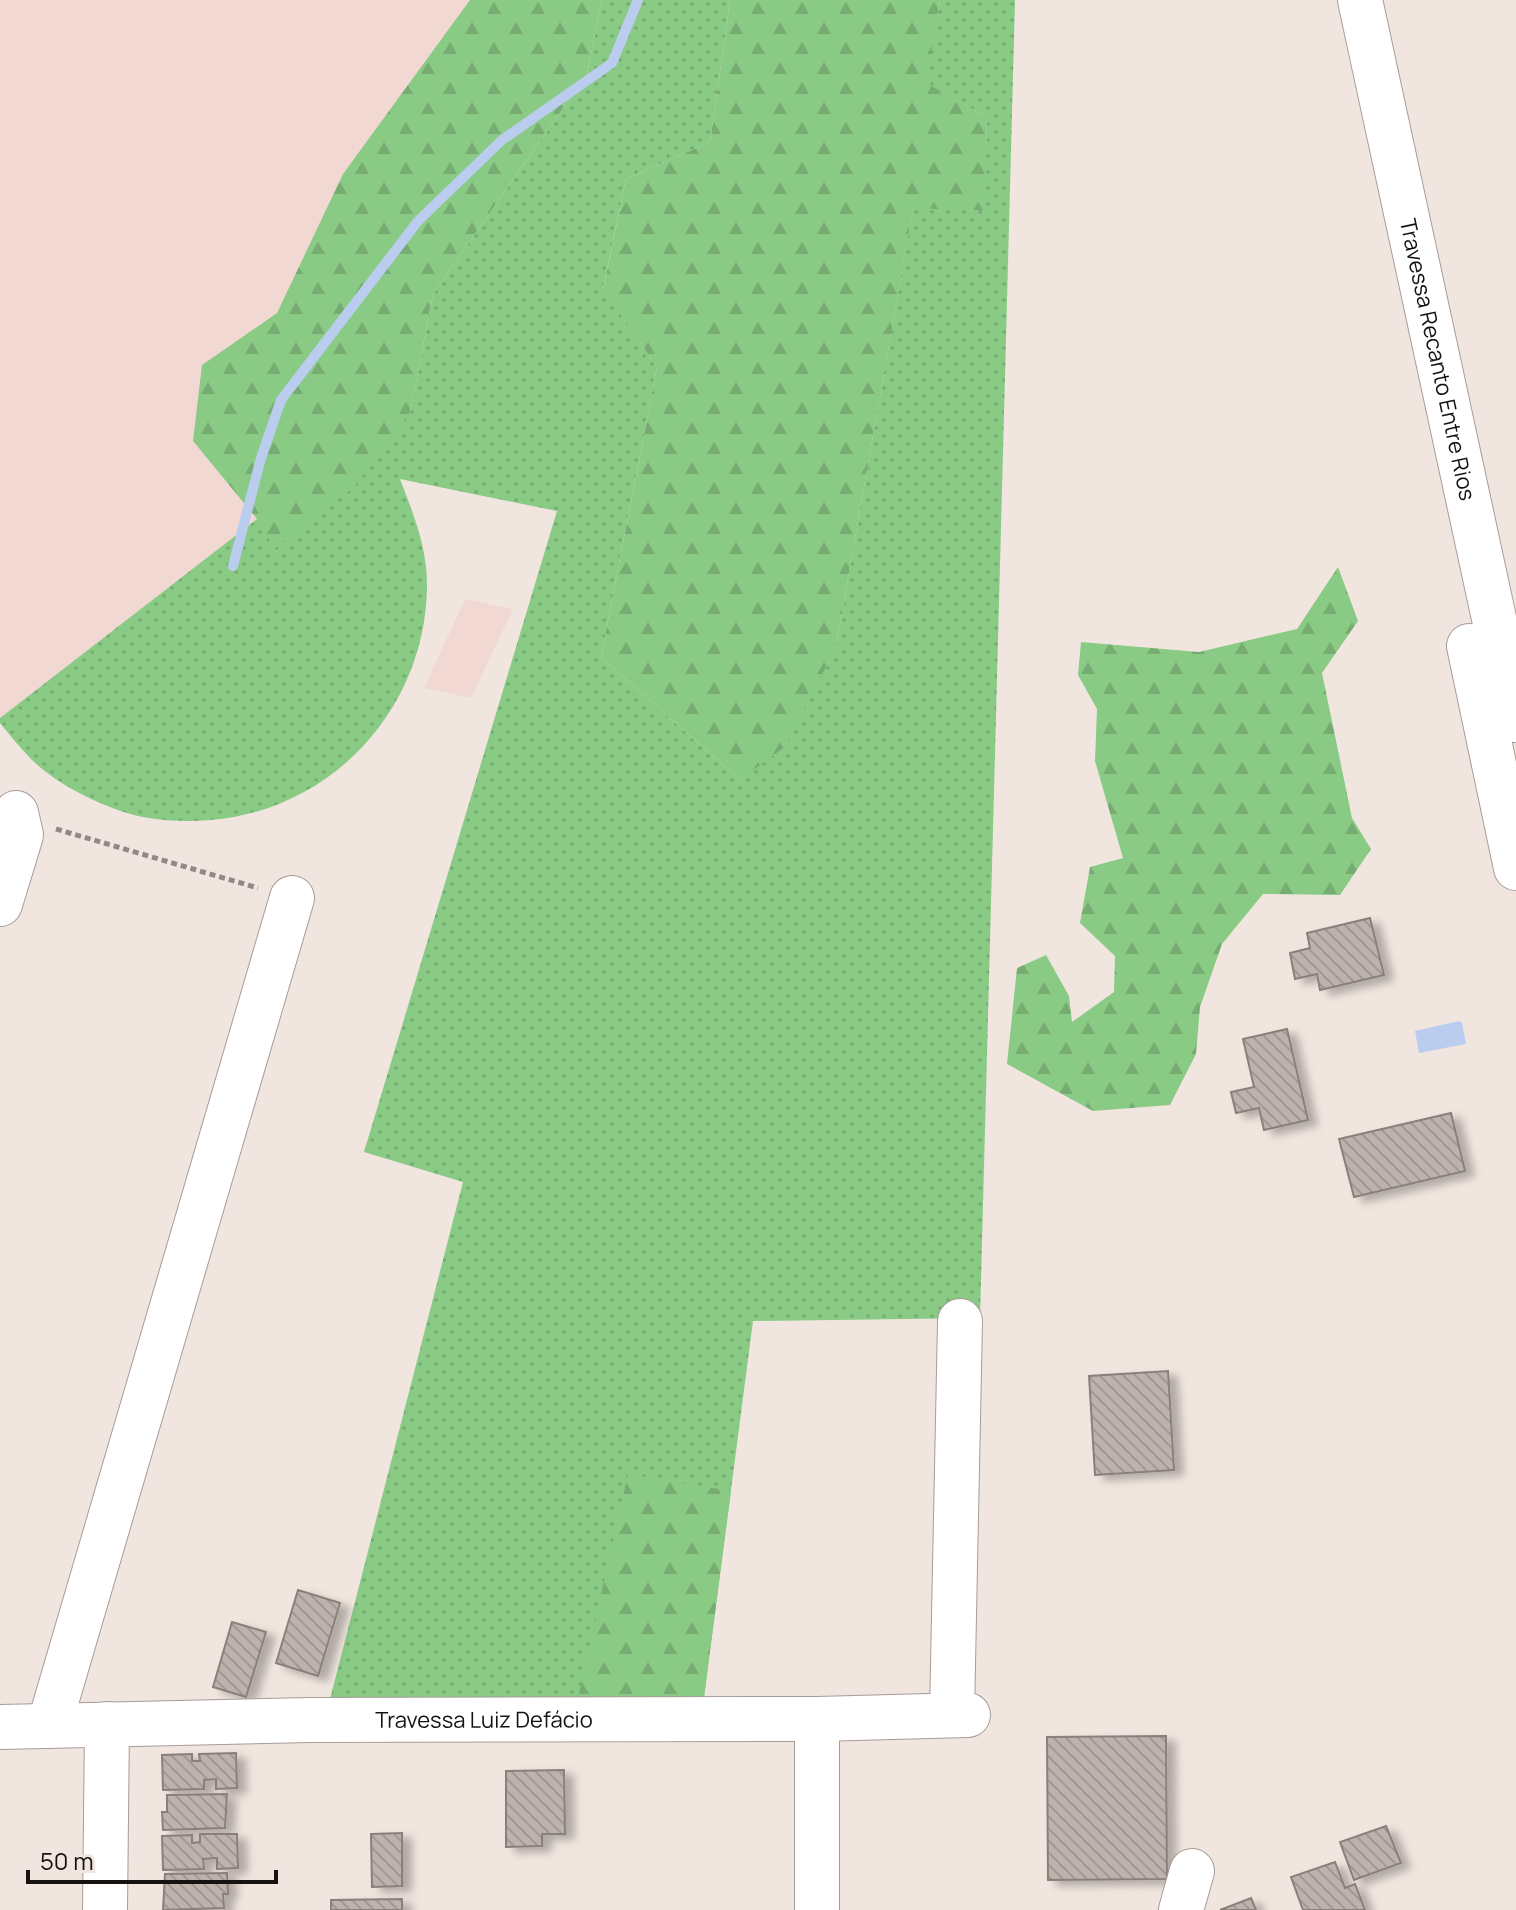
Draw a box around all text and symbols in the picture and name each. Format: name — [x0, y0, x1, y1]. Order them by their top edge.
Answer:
street label: Travessa Recanto Entre Rios — [1393, 216, 1483, 503]
street label: Travessa Luiz Defácio — [375, 1704, 593, 1735]
scale bar — [28, 1834, 276, 1884]
text: 50 m — [40, 1844, 94, 1877]

